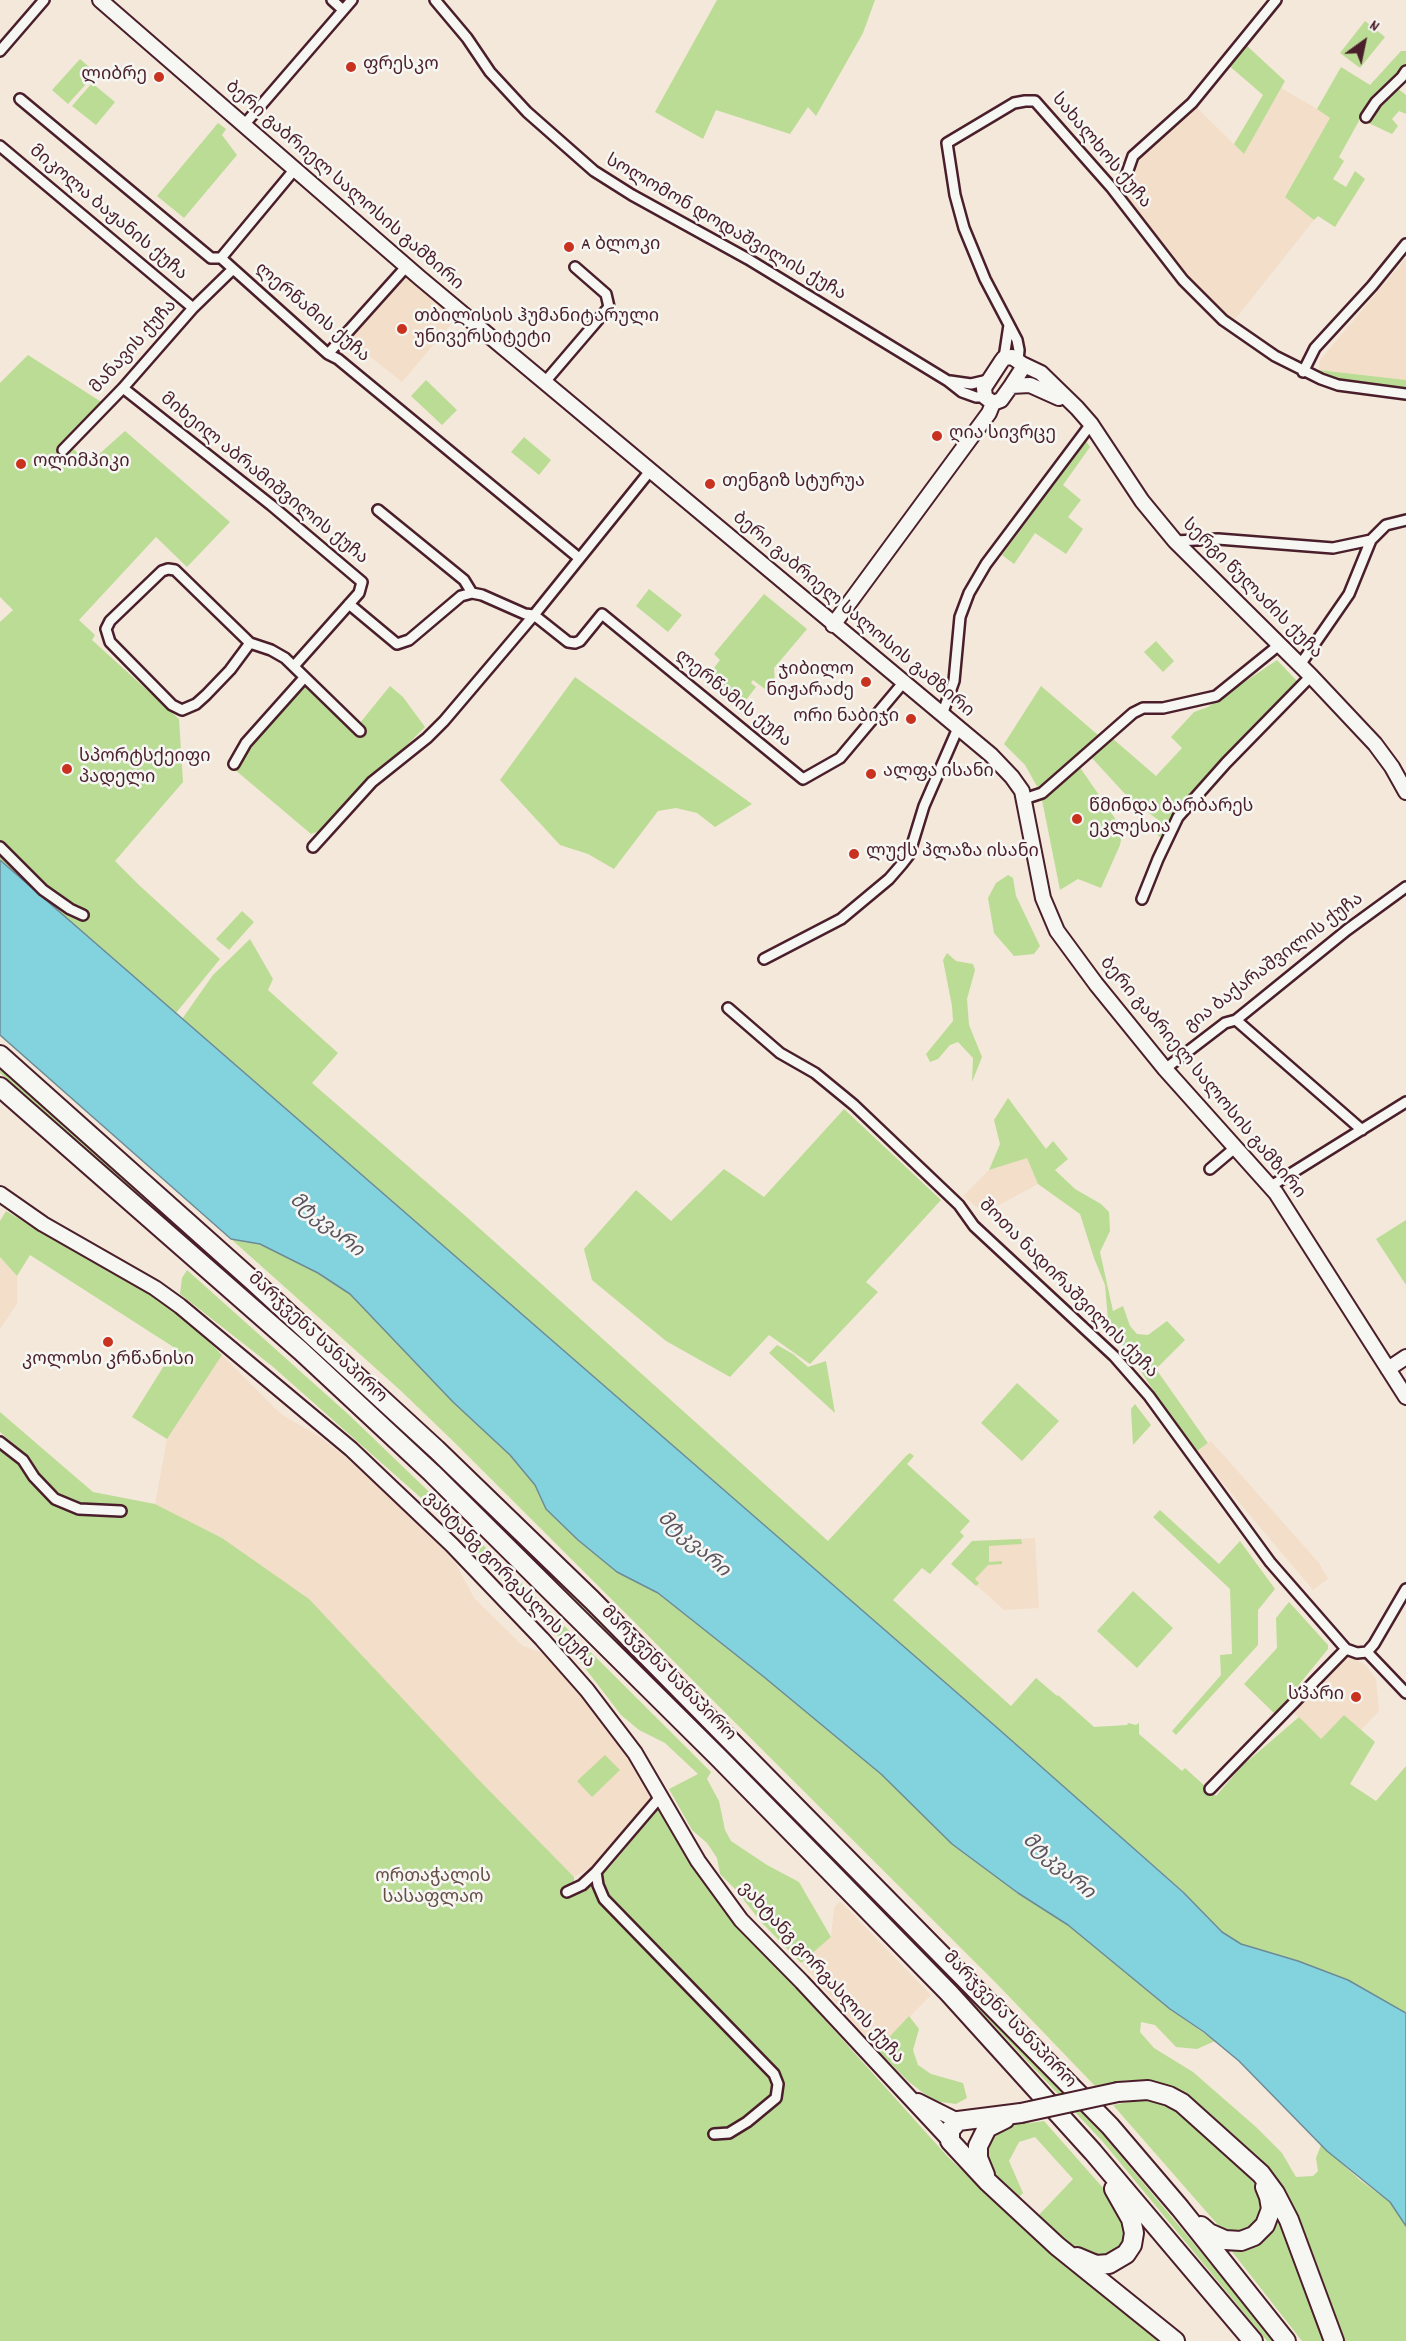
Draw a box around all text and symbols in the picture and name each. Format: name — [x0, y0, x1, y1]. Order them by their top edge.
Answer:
north arrow — [1334, 12, 1394, 72]
text: N — [1364, 15, 1384, 38]
place label: ფრესკო — [363, 56, 439, 78]
marker: ფრესკო — [344, 60, 358, 74]
place label: ლიბრე — [81, 66, 147, 88]
marker: ლიბრე — [152, 70, 166, 84]
street label: ბერი გაბრიელ სალოსის გამზირი — [219, 78, 467, 296]
street label: სახალხოს ქუჩა — [1046, 90, 1154, 214]
street label: მიკოლა ბაჟანის ქუჩა — [24, 142, 190, 286]
street label: სოლომონ დოდაშვილის ქუჩა — [601, 151, 849, 307]
place label: A ბლოკი — [581, 236, 660, 258]
marker: A ბლოკი — [562, 240, 576, 254]
street label: ლერწამის ქუჩა — [249, 260, 373, 368]
street label: მანავის ქუჩა — [87, 297, 183, 399]
place label: თბილისის ჰუმანიტარული უნივერსიტეტი — [414, 308, 659, 350]
marker: თბილისის ჰუმანიტარული უნივერსიტეტი — [395, 322, 409, 336]
street label: მიხეილ აბრამიშვილის ქუჩა — [155, 389, 371, 571]
place label: ღია სივრცე — [949, 425, 1056, 447]
marker: ღია სივრცე — [930, 429, 944, 443]
place label: ოლიმპიკი — [33, 453, 130, 475]
marker: ოლიმპიკი — [14, 457, 28, 471]
place label: თენგიზ სტურუა — [722, 473, 865, 495]
marker: თენგიზ სტურუა — [703, 477, 717, 491]
street label: ბერი გაბრიელ სალოსის გამზირი — [727, 509, 977, 723]
street label: სერგი წულაძის ქუჩა — [1176, 515, 1326, 665]
street label: ლერწამის ქუჩა — [669, 646, 795, 754]
place label: ჯიბილო ნიჟარაძე — [766, 661, 854, 704]
marker: ჯიბილო ნიჟარაძე — [859, 675, 873, 689]
place label: ორი ნაბიჯი — [793, 708, 899, 730]
marker: ორი ნაბიჯი — [904, 712, 918, 726]
place label: სპორტსქეიფი პადელი — [79, 748, 211, 790]
marker: სპორტსქეიფი პადელი — [60, 762, 74, 776]
place label: ალფა ისანი — [883, 763, 994, 785]
marker: ალფა ისანი — [864, 767, 878, 781]
place label: წმინდა ბარბარეს ეკლესია — [1089, 798, 1253, 840]
marker: წმინდა ბარბარეს ეკლესია — [1070, 812, 1084, 826]
place label: ლუქს პლაზა ისანი — [866, 843, 1039, 865]
marker: ლუქს პლაზა ისანი — [847, 847, 861, 861]
street label: გია ბაქარაშვილის ქუჩა — [1181, 890, 1369, 1038]
street label: ბერი გაბრიელ სალოსის გამზირი — [1094, 954, 1308, 1204]
water label: მტკვარი — [283, 1190, 367, 1264]
street label: შოთა ნადირაშვილის ქუჩა — [973, 1196, 1161, 1384]
street label: მარჯვენა სანაპირო — [242, 1269, 390, 1409]
marker: კოლოსი კრწანისი — [101, 1335, 115, 1349]
place label: კოლოსი კრწანისი — [22, 1351, 194, 1373]
street label: ვახტანგ გორგასლის ქუჩა — [418, 1488, 598, 1674]
water label: მტკვარი — [651, 1508, 733, 1584]
street label: მარჯვენა სანაპირო — [595, 1603, 739, 1747]
place label: სპარი — [1288, 1686, 1344, 1708]
marker: სპარი — [1349, 1690, 1363, 1704]
water label: მტკვარი — [1016, 1830, 1098, 1906]
park label: ორთაჭალის სასაფლაო — [375, 1868, 491, 1910]
street label: ვახტანგ გორგასლის ქუჩა — [733, 1879, 907, 2069]
street label: მარჯვენა სანაპირო — [937, 1948, 1079, 2094]

